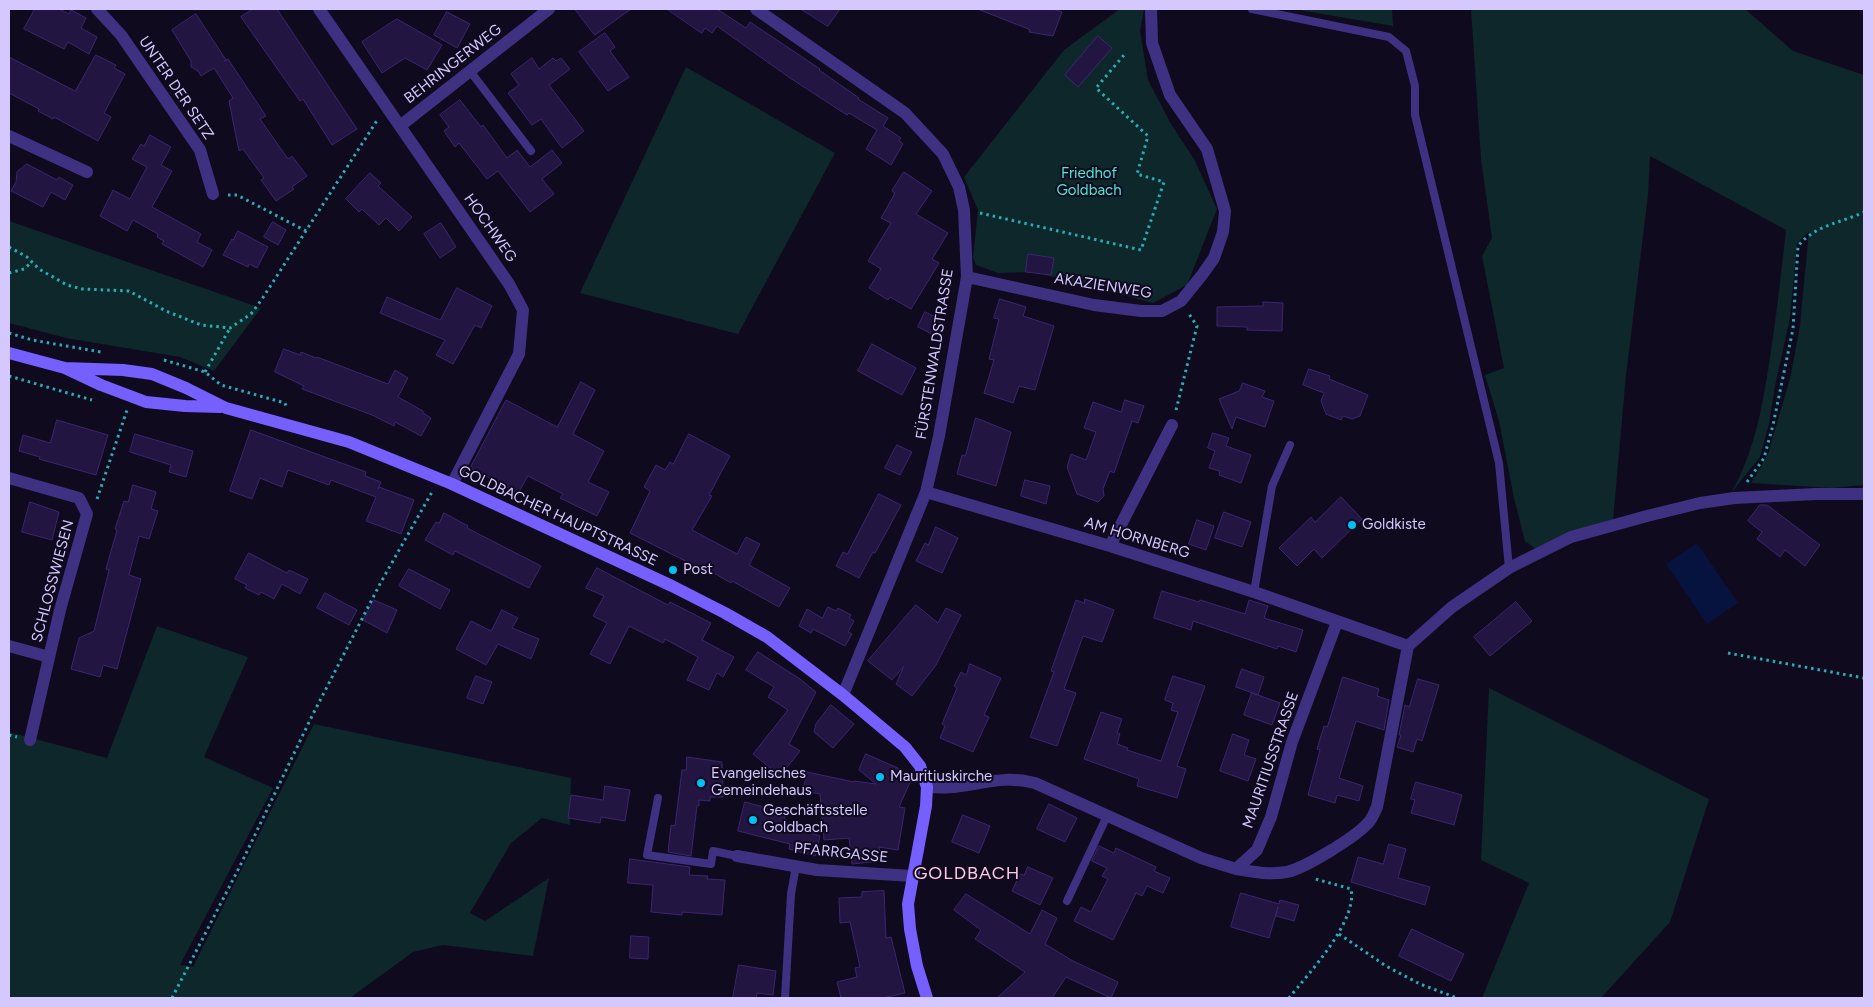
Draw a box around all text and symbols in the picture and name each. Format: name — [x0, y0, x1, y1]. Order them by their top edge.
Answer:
street label: BEHRINGERWEG — [401, 20, 505, 108]
street label: UNTER DER SETZ — [135, 33, 217, 143]
park label: Friedhof Goldbach — [1056, 165, 1122, 200]
street label: HOCHWEG — [460, 190, 520, 266]
street label: FÜRSTENWALDSTRASSE — [913, 267, 957, 441]
street label: AKAZIENWEG — [1053, 269, 1153, 303]
street label: GOLDBACHER HAUPTSTRASSE — [456, 462, 660, 570]
street label: AM HORNBERG — [1082, 513, 1192, 563]
place label: Goldkiste — [1362, 516, 1426, 534]
street label: SCHLOSSWIESEN — [28, 518, 78, 644]
marker: Goldkiste — [1346, 519, 1358, 531]
place label: Post — [683, 561, 713, 579]
marker: Post — [667, 564, 679, 576]
street label: MAURITIUSSTRASSE — [1239, 689, 1303, 831]
place label: Evangelisches Gemeindehaus — [711, 765, 812, 800]
place label: Mauritiuskirche — [890, 768, 992, 786]
marker: Mauritiuskirche — [874, 771, 886, 783]
marker: Evangelisches Gemeindehaus — [695, 777, 707, 789]
place label: Geschäftsstelle Goldbach — [763, 802, 867, 837]
marker: Geschäftsstelle Goldbach — [747, 814, 759, 826]
street label: PFARRGASSE — [793, 839, 889, 867]
district label: GOLDBACH — [913, 863, 1021, 885]

